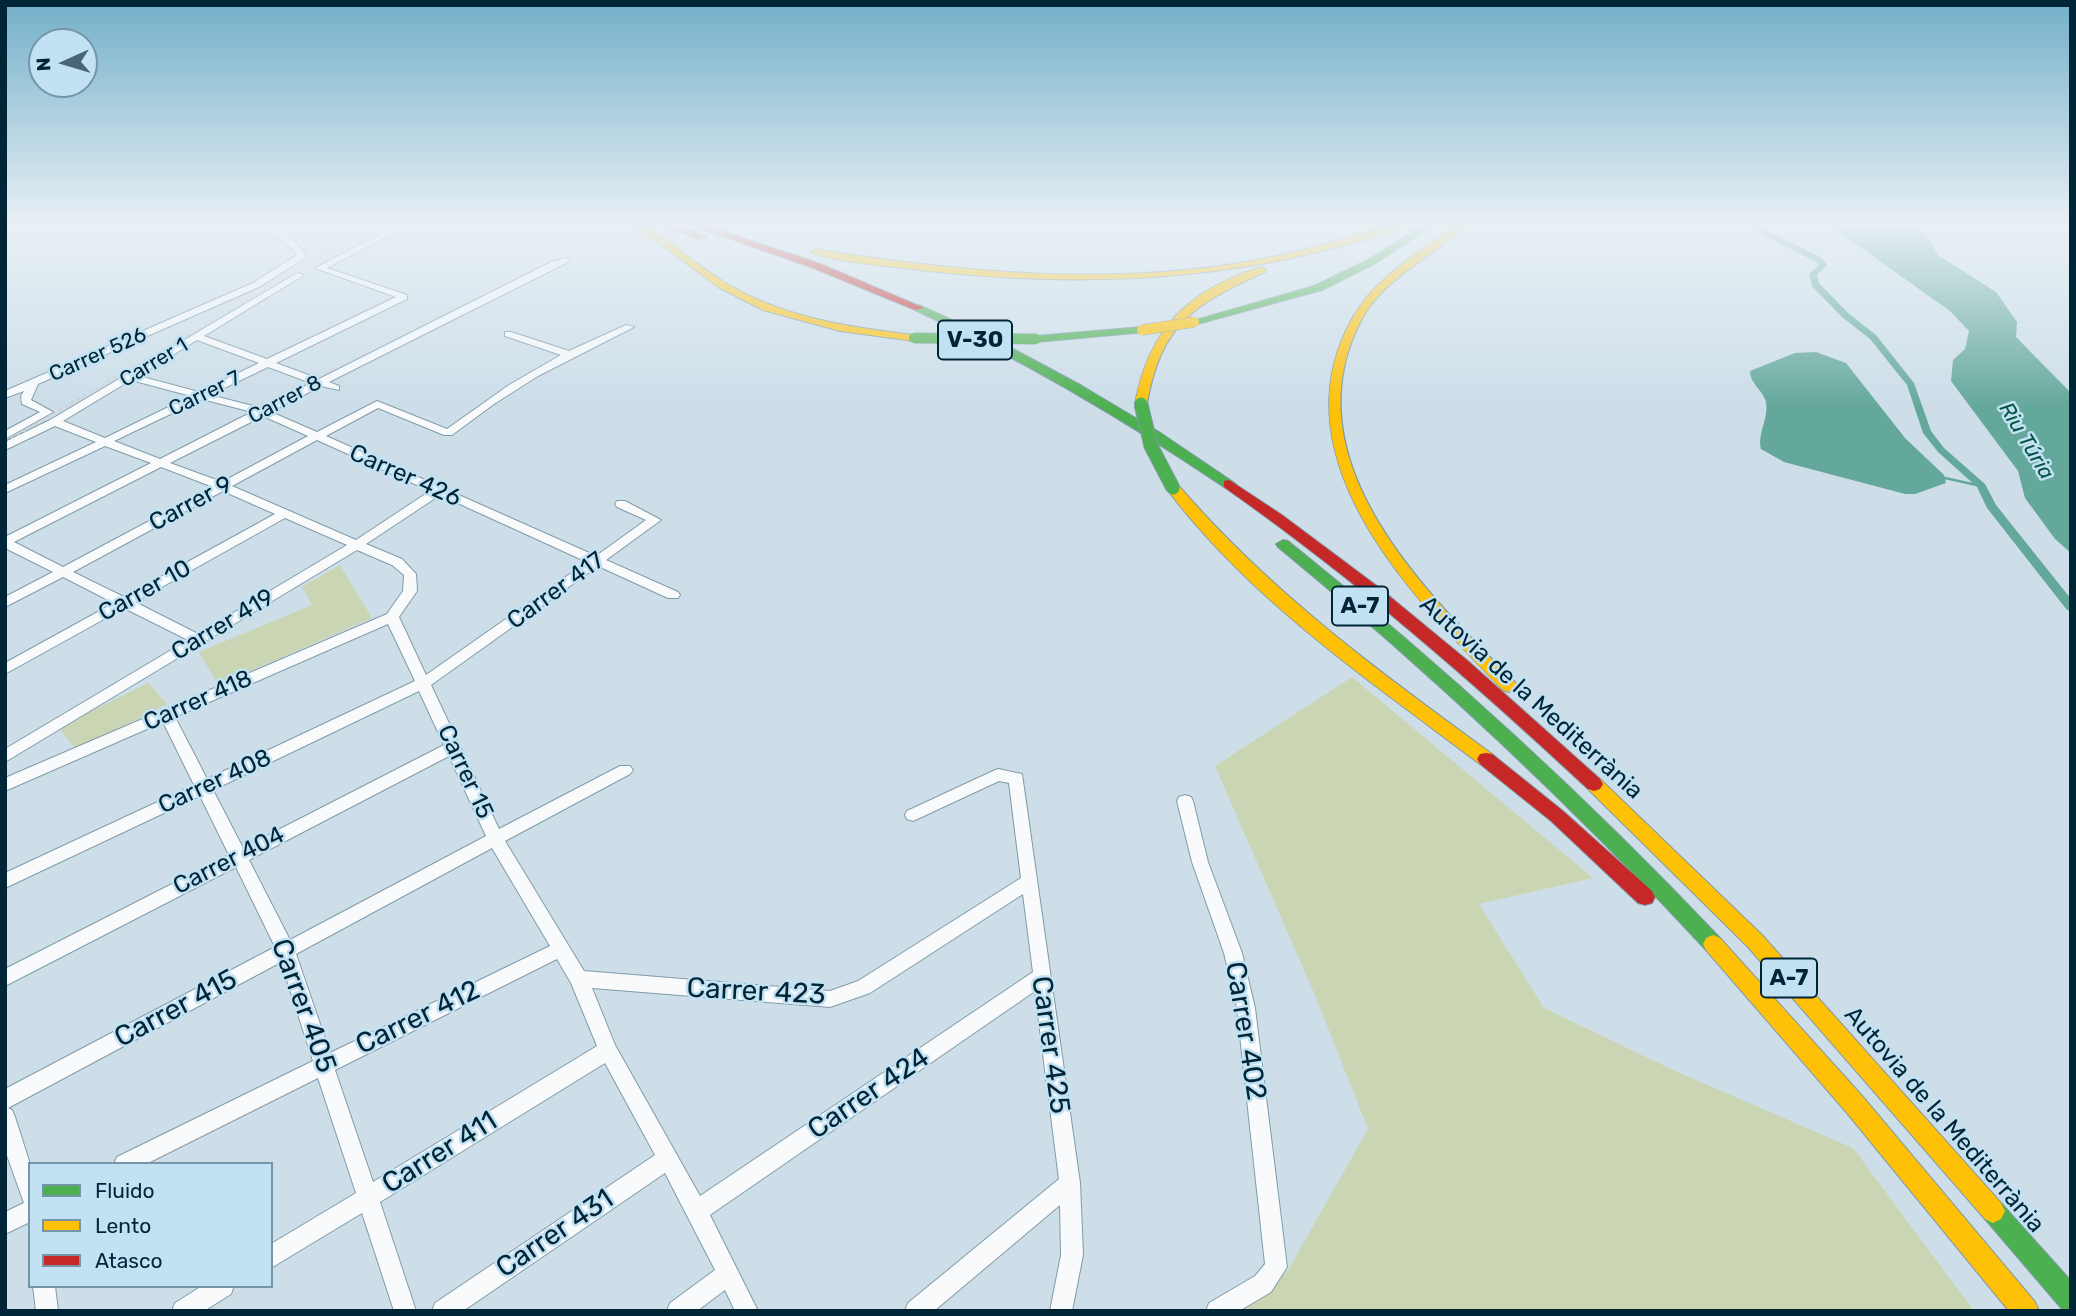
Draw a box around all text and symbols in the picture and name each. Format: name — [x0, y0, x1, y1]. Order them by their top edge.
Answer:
north arrow — [28, 28, 98, 98]
text: N — [32, 57, 55, 72]
road number: V-30 — [938, 320, 1012, 360]
street label: Carrer 526 — [46, 322, 150, 388]
street label: Carrer 1 — [115, 333, 193, 393]
street label: Carrer 7 — [165, 366, 245, 422]
street label: Carrer 8 — [244, 370, 326, 430]
water label: Riu Túria — [1993, 398, 2059, 484]
street label: Carrer 426 — [345, 439, 465, 513]
street label: Carrer 9 — [145, 470, 237, 538]
street label: Carrer 417 — [502, 546, 610, 636]
street label: Carrer 10 — [94, 554, 196, 628]
street label: Carrer 419 — [166, 583, 280, 667]
road number: A-7 — [1332, 586, 1388, 626]
street label: Autovia de la Mediterrània — [1414, 590, 1648, 806]
street label: Carrer 418 — [139, 664, 257, 738]
street label: Carrer 15 — [431, 721, 499, 823]
street label: Carrer 408 — [154, 743, 276, 821]
street label: Carrer 404 — [169, 821, 289, 901]
street label: Carrer 405 — [263, 934, 343, 1078]
street label: Carrer 402 — [1217, 959, 1273, 1103]
road number: A-7 — [1761, 959, 1817, 998]
street label: Carrer 415 — [109, 963, 243, 1055]
street label: Carrer 423 — [686, 972, 826, 1012]
street label: Carrer 412 — [351, 974, 485, 1062]
street label: Carrer 425 — [1024, 974, 1076, 1116]
street label: Autovia de la Mediterrània — [1838, 1001, 2050, 1239]
street label: Carrer 424 — [802, 1041, 936, 1147]
street label: Carrer 411 — [376, 1105, 504, 1201]
legend — [28, 1162, 273, 1288]
text: Fluido — [95, 1178, 155, 1203]
street label: Carrer 431 — [490, 1183, 620, 1285]
text: Lento — [95, 1213, 151, 1238]
text: Atasco — [95, 1248, 163, 1273]

